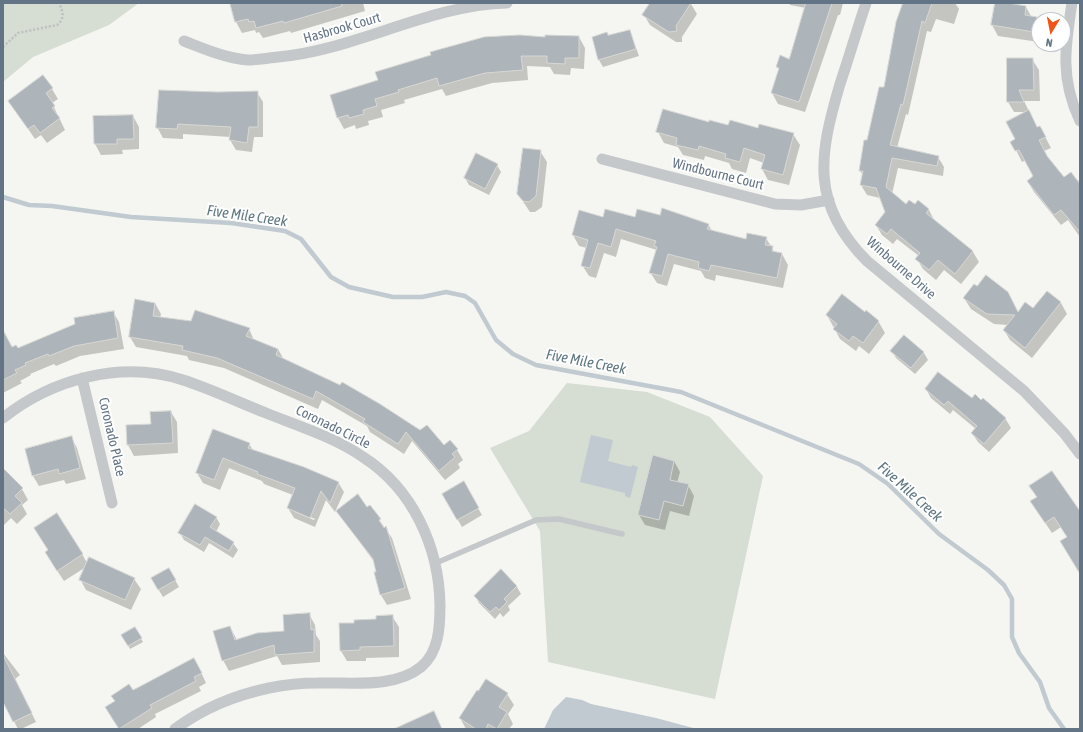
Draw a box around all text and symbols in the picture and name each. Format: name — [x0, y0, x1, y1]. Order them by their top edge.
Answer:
street label: Hasbrook Court — [302, 9, 382, 47]
north arrow — [1031, 12, 1071, 52]
text: N — [1045, 36, 1053, 49]
street label: Windbourne Court — [671, 155, 765, 193]
water label: Five Mile Creek — [206, 201, 288, 231]
street label: Winbourne Drive — [863, 233, 939, 303]
water label: Five Mile Creek — [544, 345, 628, 379]
street label: Coronado Place — [95, 396, 129, 478]
street label: Coronado Circle — [293, 402, 373, 452]
water label: Five Mile Creek — [874, 458, 946, 526]

